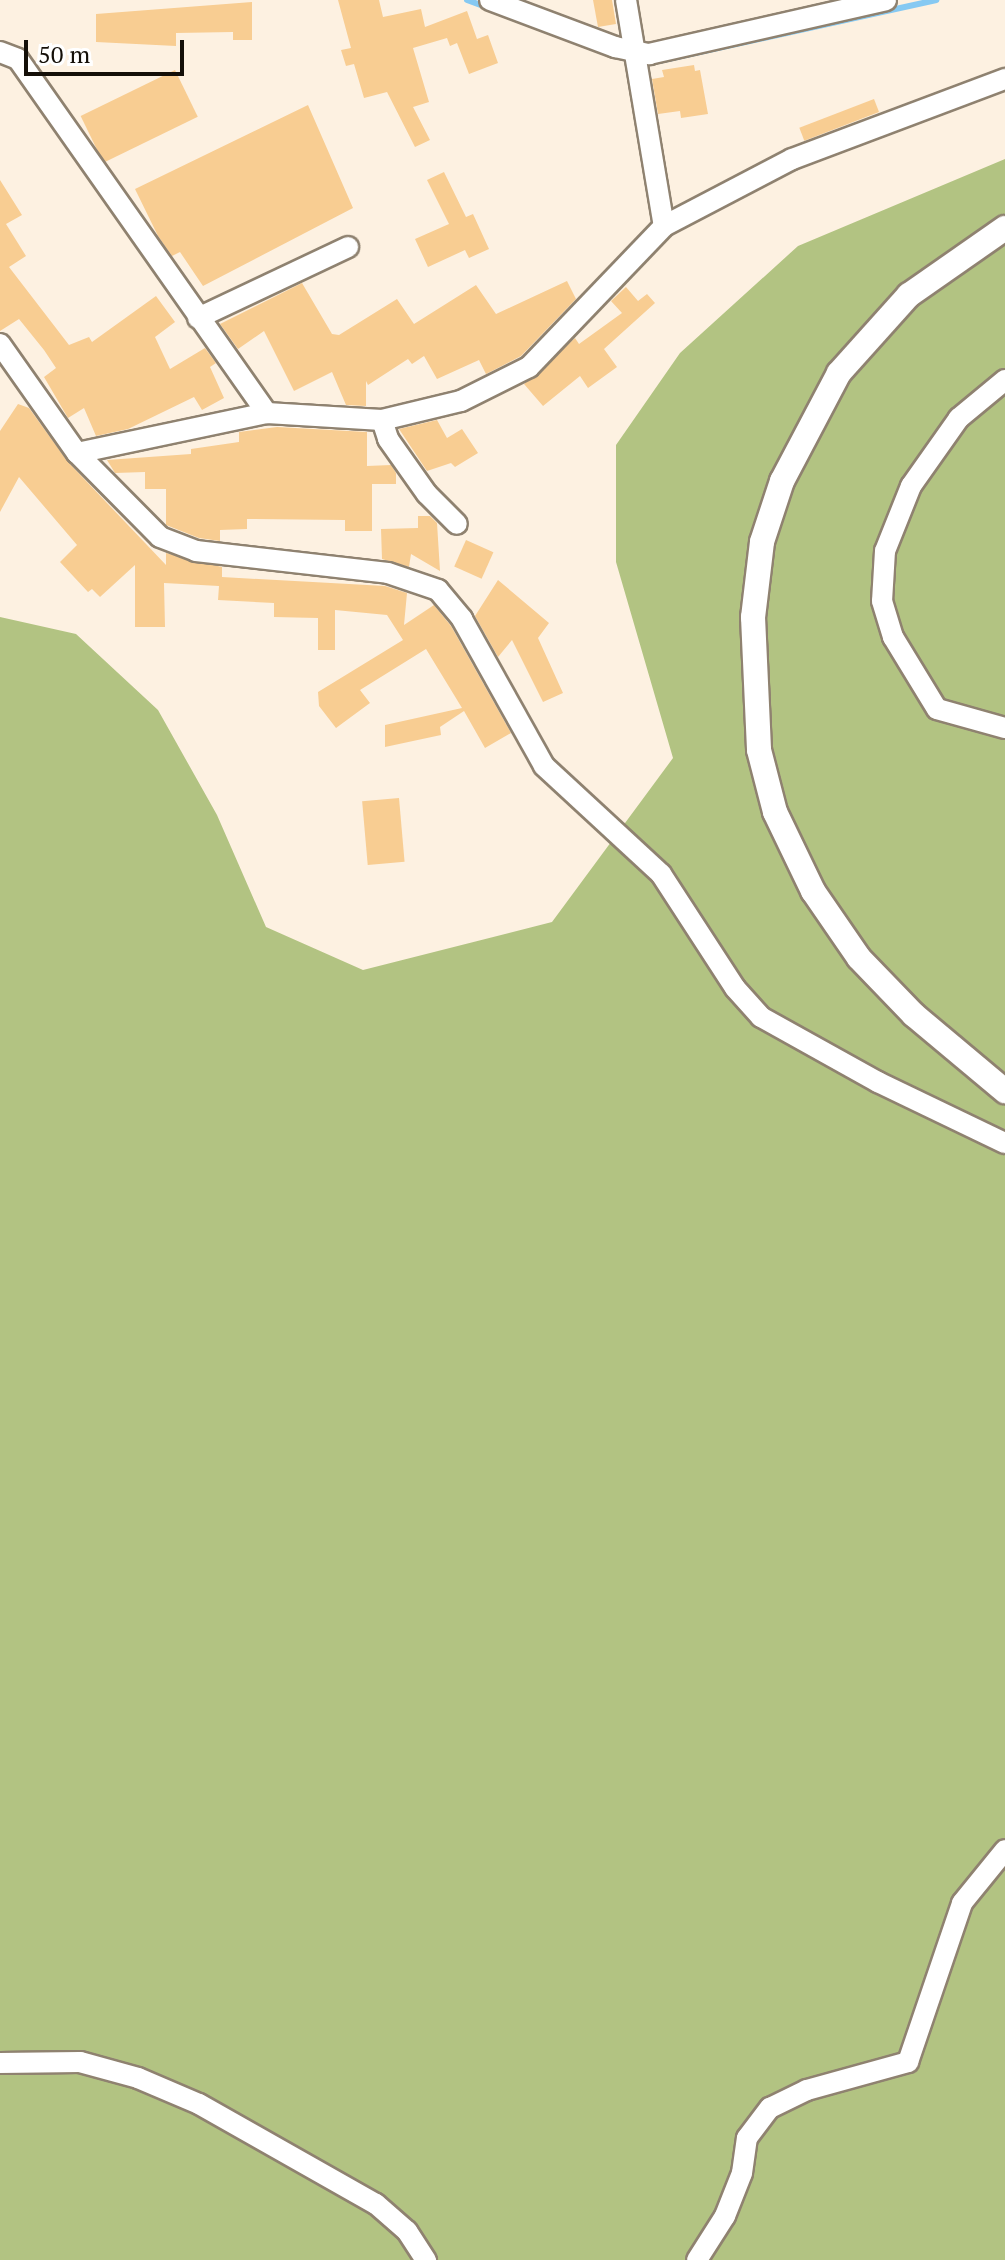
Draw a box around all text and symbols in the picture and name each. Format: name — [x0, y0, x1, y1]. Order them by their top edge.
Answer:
scale bar — [28, 24, 188, 74]
text: 50 m — [38, 38, 90, 70]

